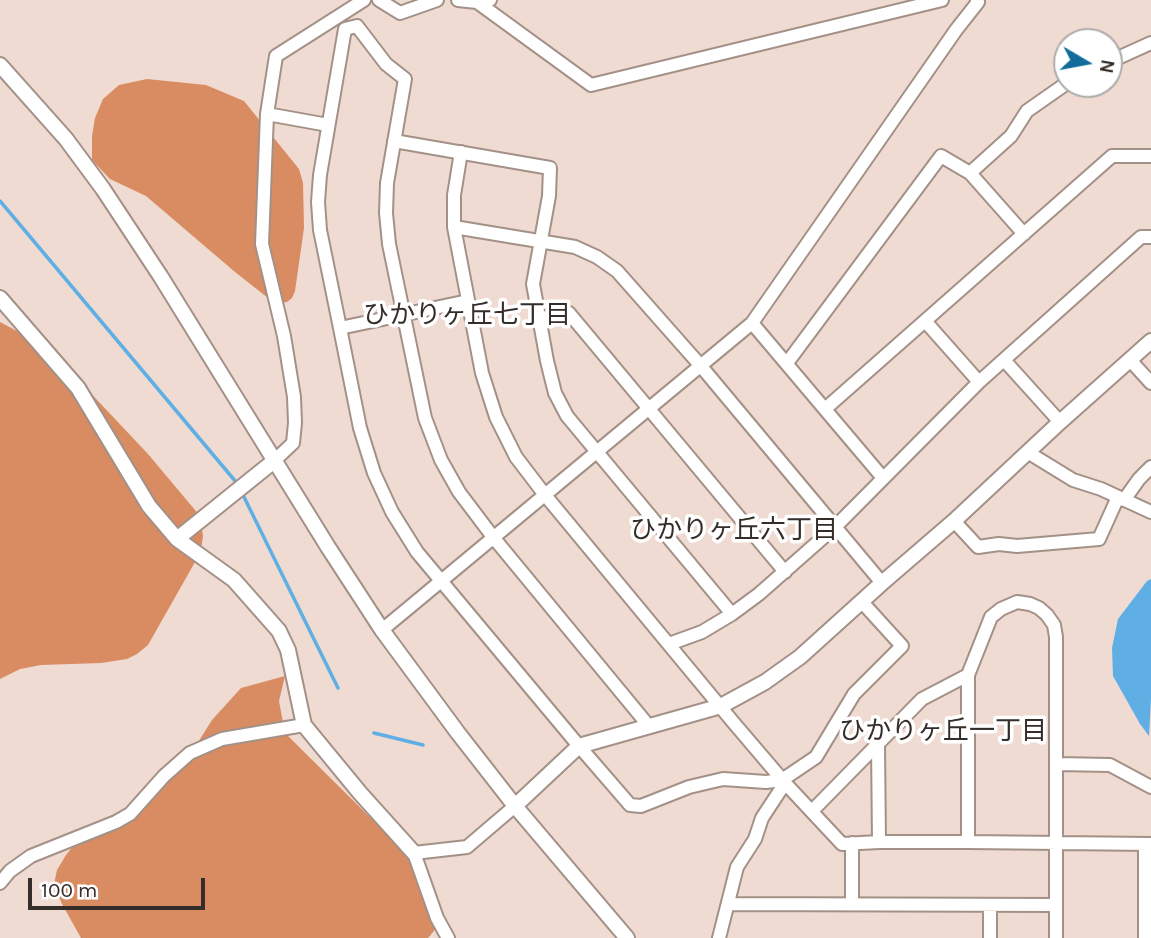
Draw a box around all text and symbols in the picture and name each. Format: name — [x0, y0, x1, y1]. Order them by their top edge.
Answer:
north arrow — [1053, 28, 1123, 98]
text: N — [1095, 58, 1119, 75]
district label: ひかりヶ丘七丁目 — [363, 300, 571, 332]
district label: ひかりヶ丘六丁目 — [630, 515, 838, 547]
district label: ひかりヶ丘一丁目 — [839, 716, 1047, 748]
scale bar — [32, 864, 208, 908]
text: 100 m — [41, 878, 98, 902]

